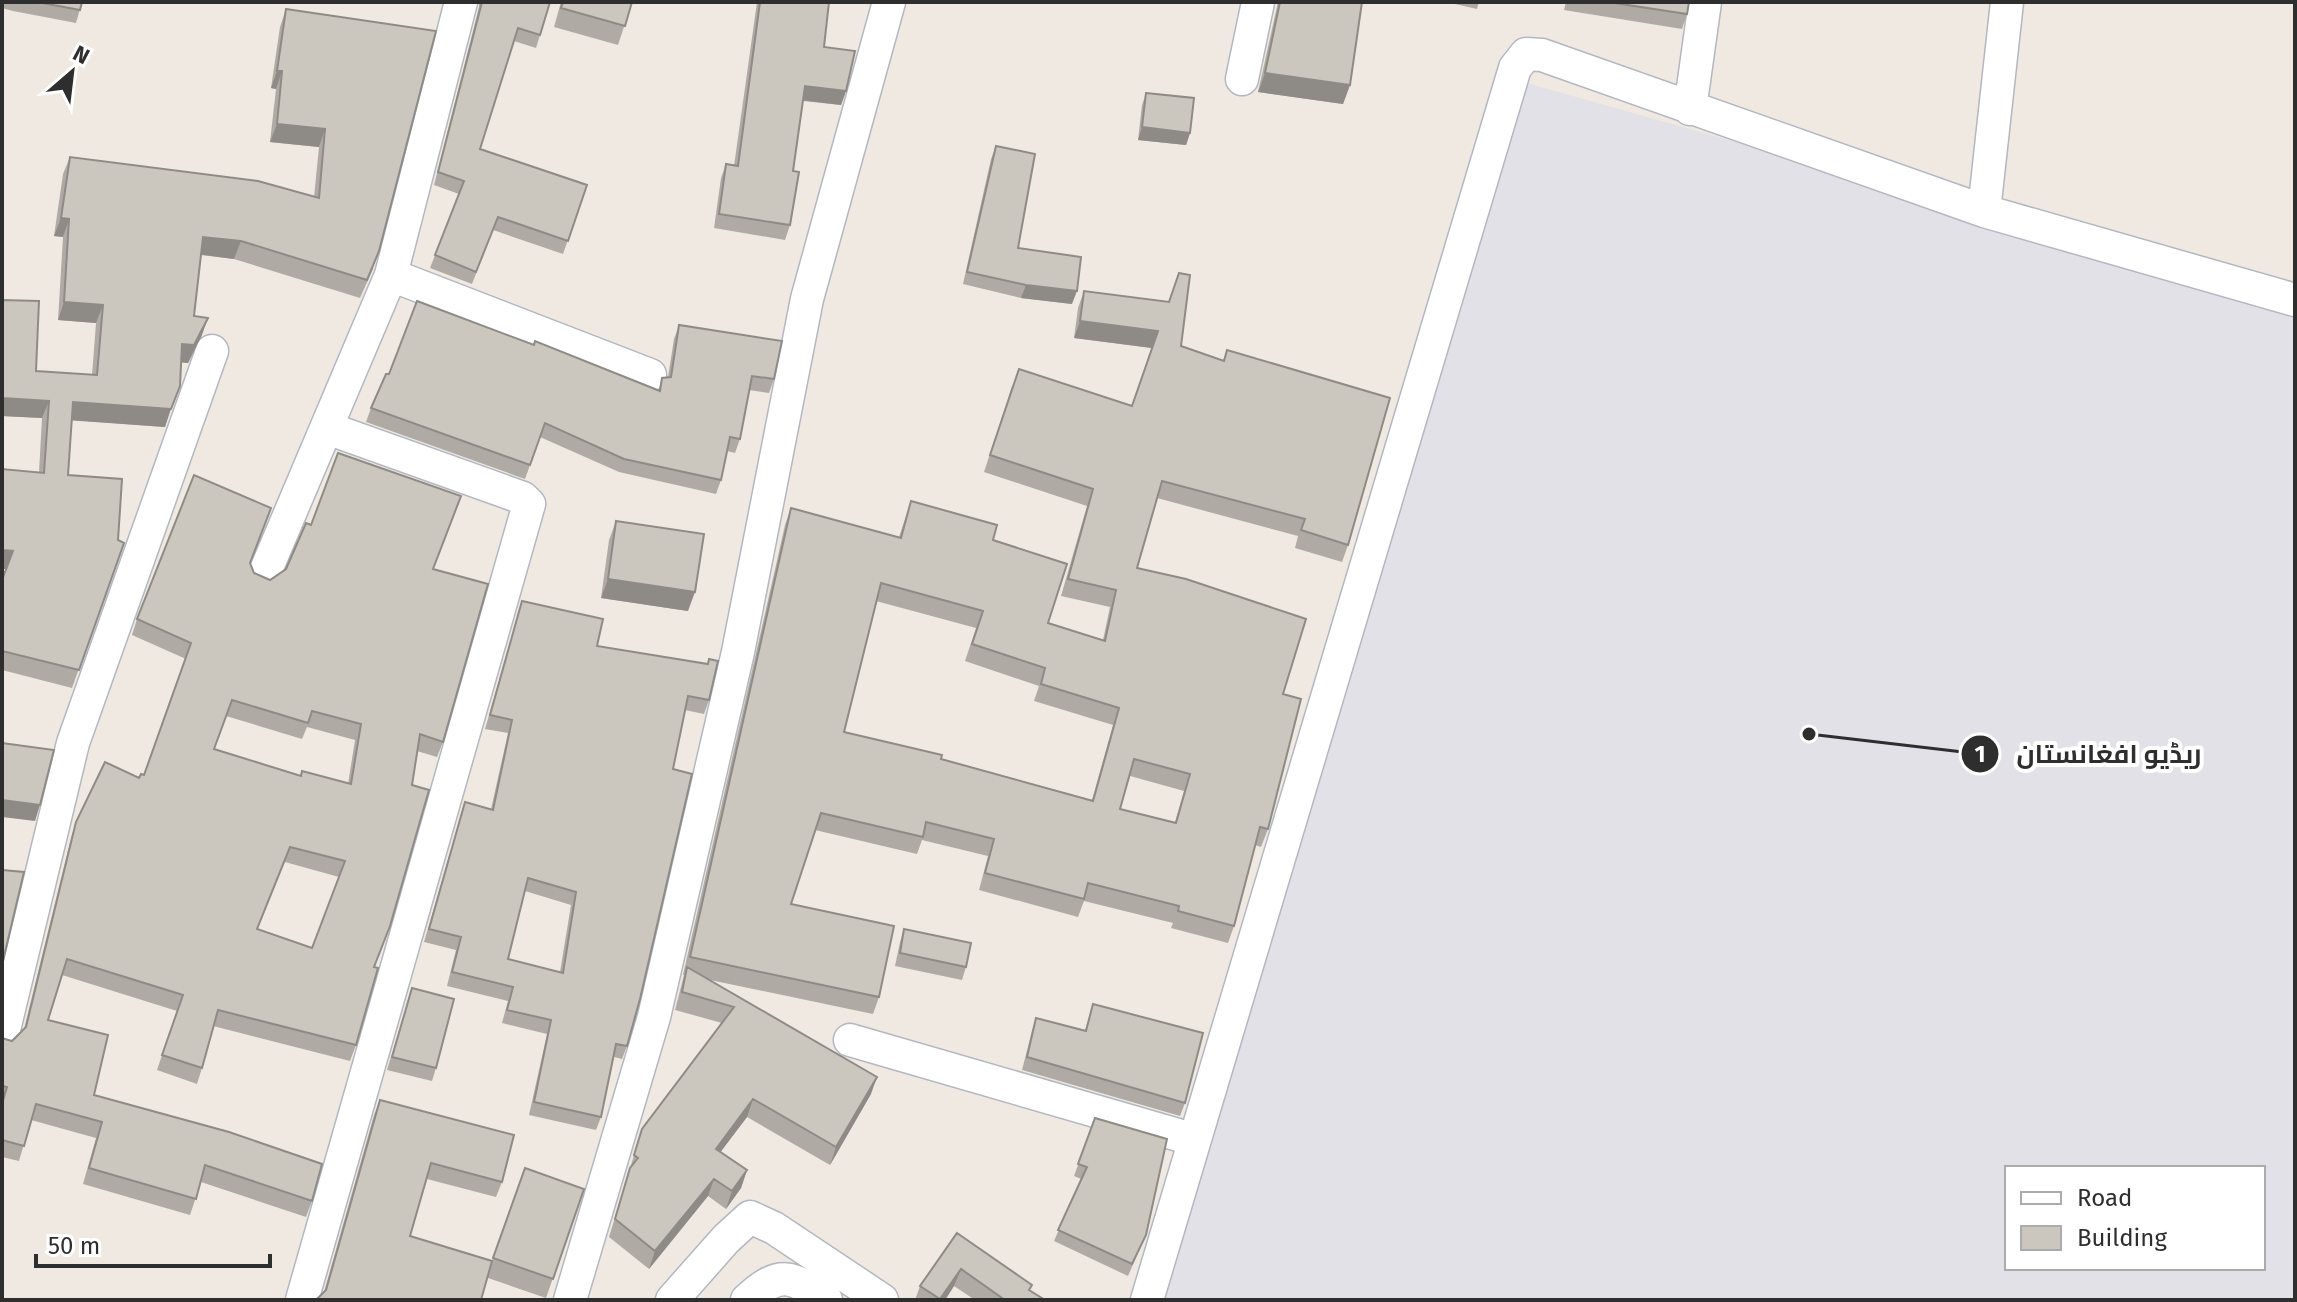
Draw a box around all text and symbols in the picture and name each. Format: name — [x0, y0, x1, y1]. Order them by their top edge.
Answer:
north arrow — [32, 32, 112, 112]
text: N — [68, 39, 94, 70]
callout: ریڈیو افغانستان — [1960, 729, 2217, 779]
text: ریڈیو افغانستان — [2016, 739, 2202, 770]
text: 1 — [1974, 740, 1986, 768]
legend — [2005, 1166, 2265, 1270]
text: Road — [2077, 1184, 2132, 1212]
scale bar — [36, 1218, 270, 1268]
text: Building — [2077, 1224, 2167, 1252]
text: 50 m — [48, 1232, 100, 1260]

